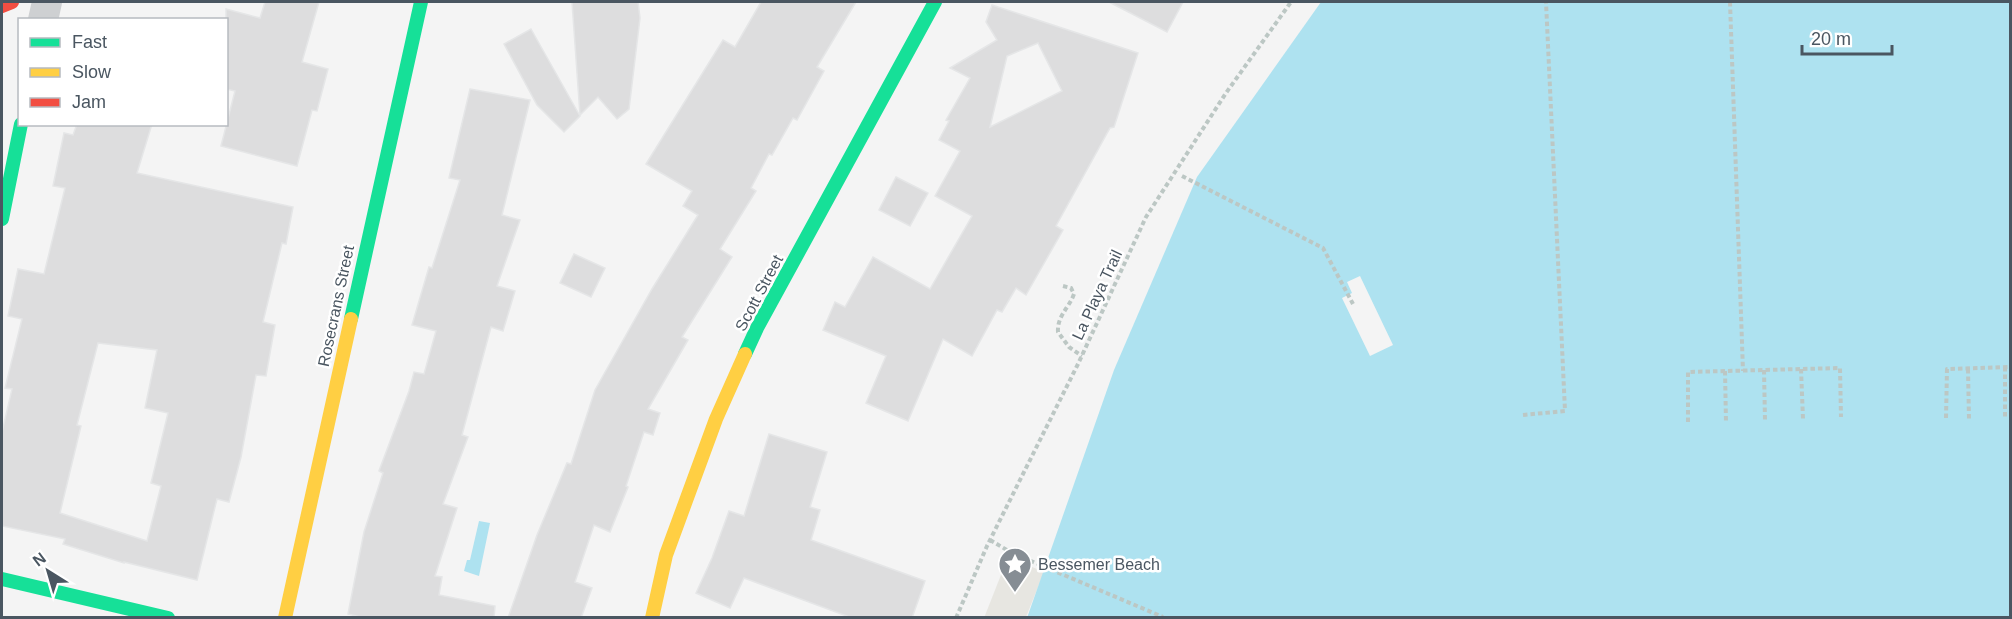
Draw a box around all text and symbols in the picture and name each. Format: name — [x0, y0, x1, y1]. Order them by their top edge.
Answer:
legend — [18, 18, 228, 126]
scale bar — [1802, 18, 1892, 56]
text: 20 m — [1811, 29, 1851, 49]
text: Fast — [72, 32, 107, 52]
text: Slow — [72, 62, 112, 82]
text: Jam — [72, 92, 106, 112]
street label: Rosecrans Street — [315, 243, 357, 368]
street label: La Playa Trail — [1069, 247, 1125, 343]
street label: Scott Street — [732, 252, 786, 334]
north arrow — [18, 541, 78, 601]
place icon: Bessemer Beach — [997, 546, 1033, 593]
text: N — [30, 549, 49, 570]
place label: Bessemer Beach — [1038, 556, 1160, 573]

